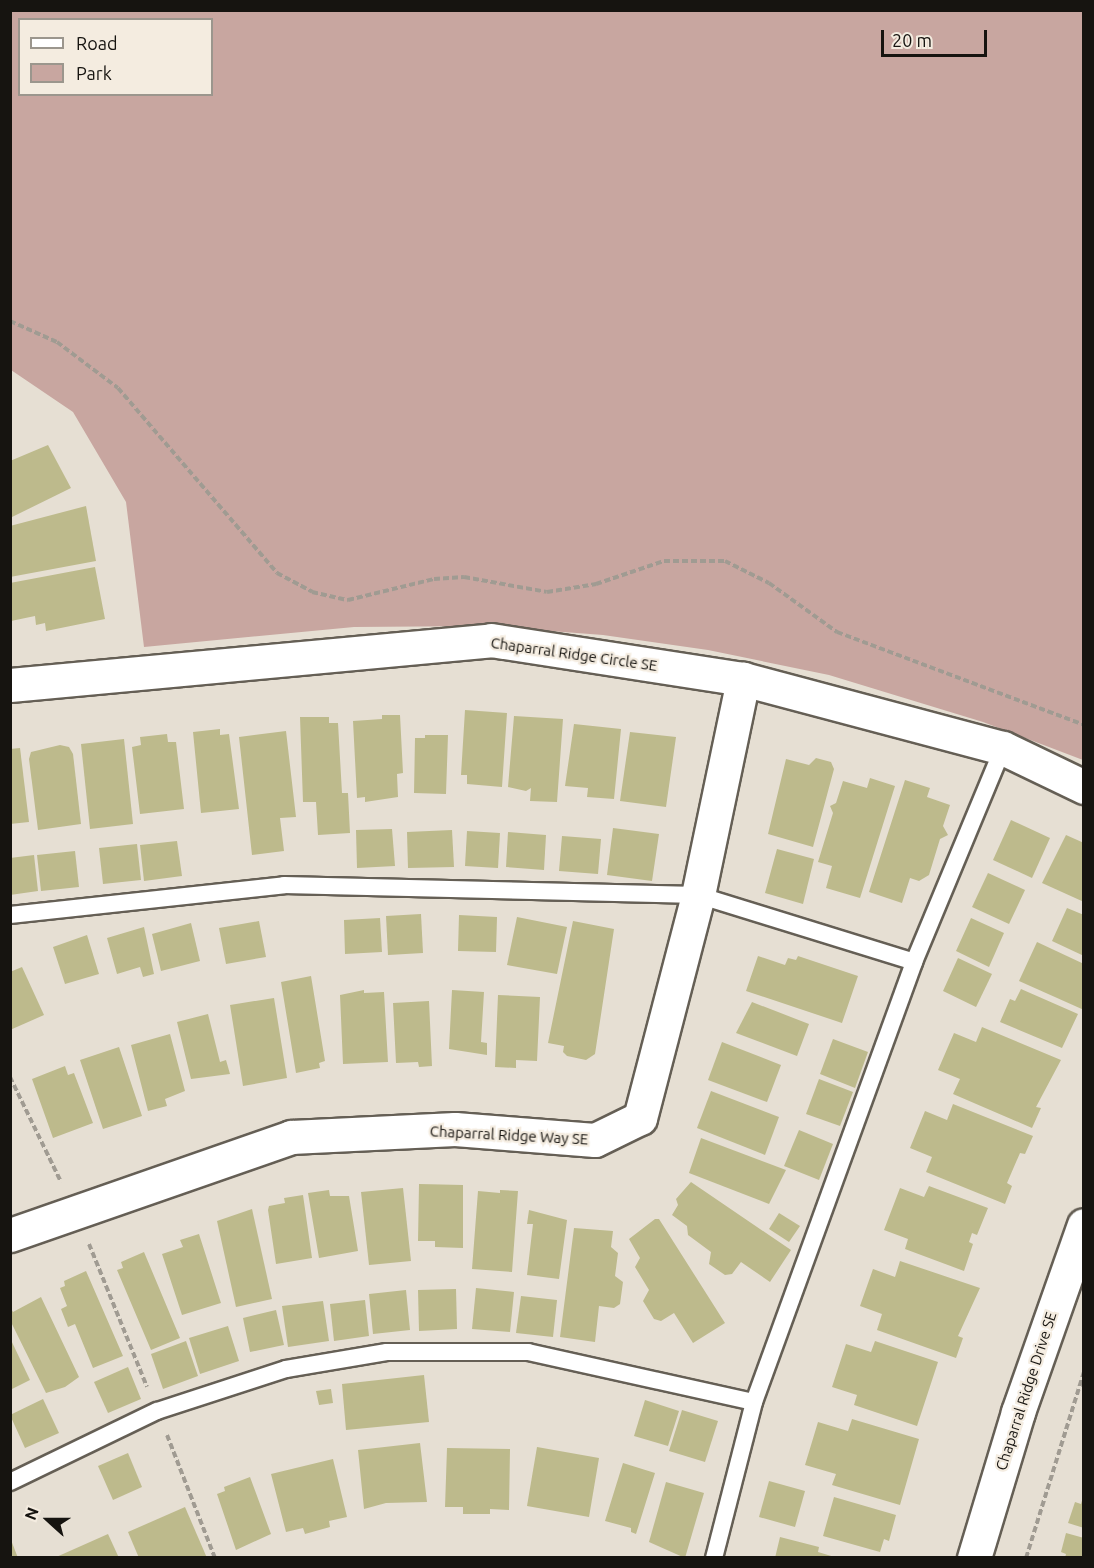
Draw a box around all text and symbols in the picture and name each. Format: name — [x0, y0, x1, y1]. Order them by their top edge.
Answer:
legend — [18, 18, 213, 96]
scale bar — [884, 18, 990, 56]
text: 20 m — [892, 30, 932, 50]
text: Road — [76, 33, 118, 53]
text: Park — [76, 63, 112, 83]
street label: Chaparral Ridge Circle SE — [490, 633, 658, 675]
street label: Chaparral Ridge Way SE — [429, 1122, 589, 1148]
street label: Chaparral Ridge Drive SE — [992, 1309, 1060, 1473]
north arrow — [18, 1490, 78, 1550]
text: N — [21, 1505, 42, 1522]

